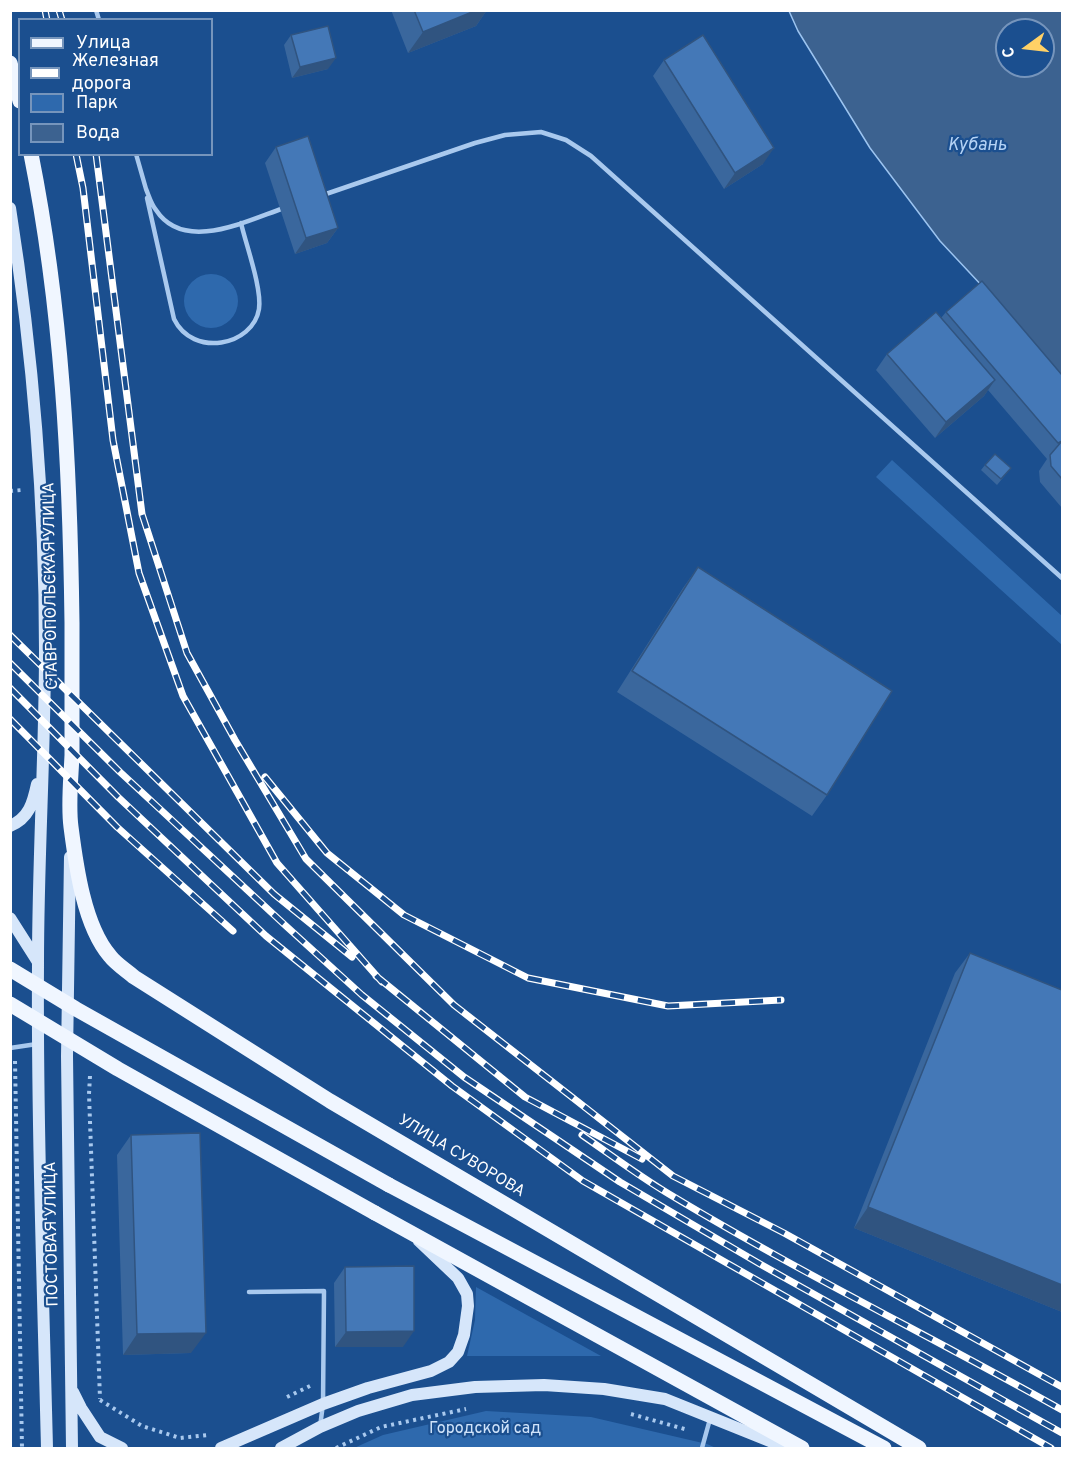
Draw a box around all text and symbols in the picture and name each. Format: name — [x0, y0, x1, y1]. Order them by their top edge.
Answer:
legend — [18, 18, 213, 156]
north arrow — [995, 18, 1055, 78]
text: Улица — [76, 32, 130, 55]
text: С — [999, 45, 1021, 60]
text: Железная дорога — [72, 50, 159, 96]
text: Парк — [76, 92, 118, 115]
text: Вода — [76, 122, 120, 145]
water label: Кубань — [947, 135, 1007, 157]
street label: СТАВРОПОЛЬСКАЯ УЛИЦА — [41, 482, 63, 690]
street label: УЛИЦА СУВОРОВА — [394, 1112, 528, 1202]
street label: ПОСТОВАЯ УЛИЦА — [42, 1161, 64, 1307]
park label: Городской сад — [429, 1420, 541, 1440]

